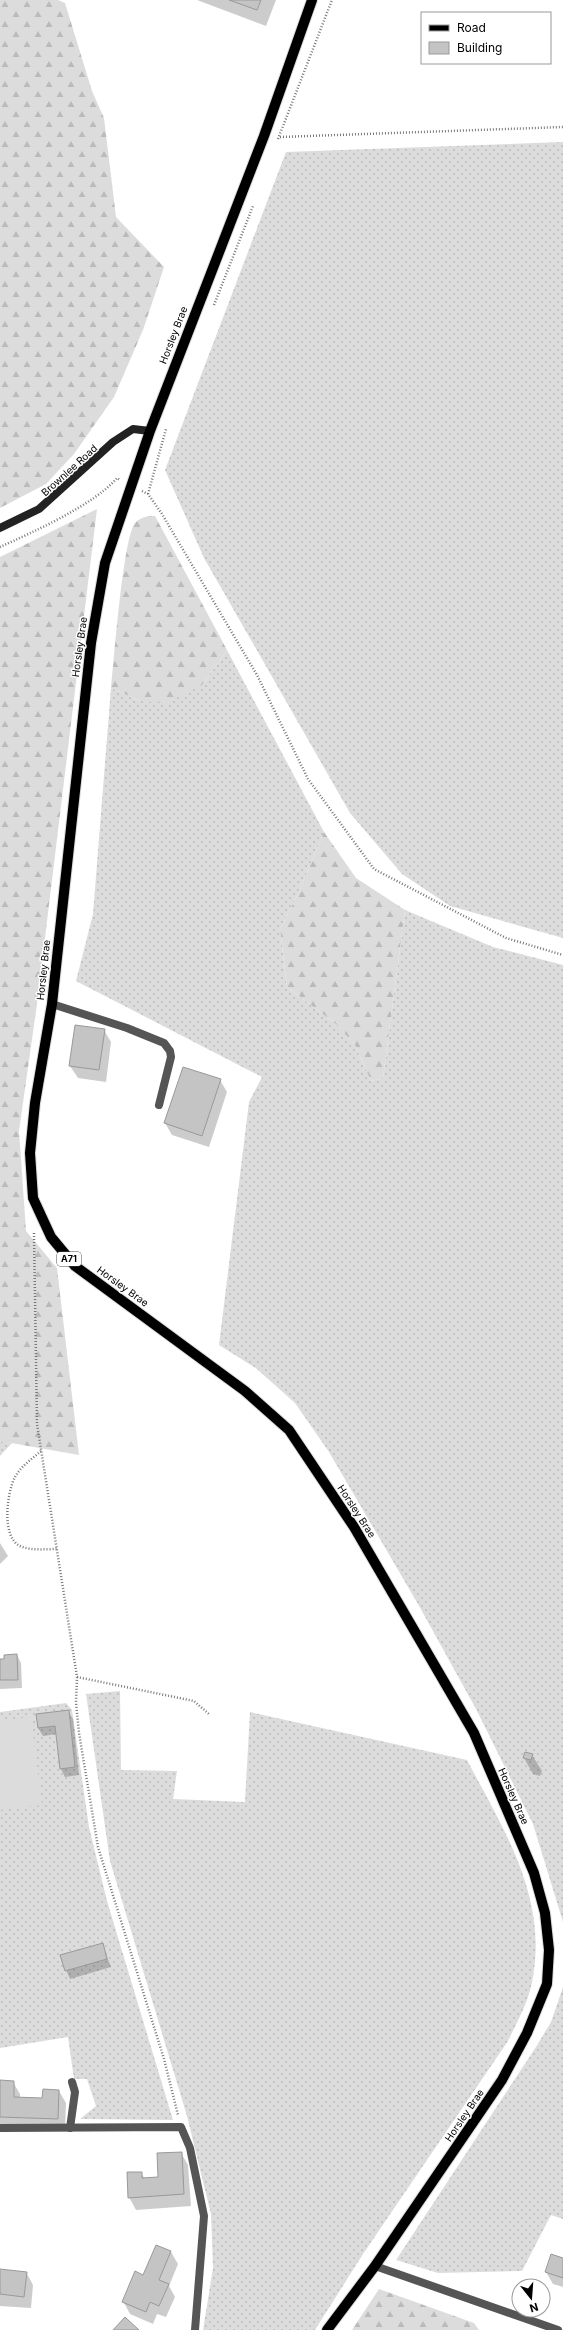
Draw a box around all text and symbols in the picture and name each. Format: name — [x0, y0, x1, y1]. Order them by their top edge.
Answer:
legend — [421, 12, 551, 64]
text: Road — [457, 20, 486, 35]
text: Building — [457, 40, 502, 55]
street label: Horsley Brae — [157, 304, 190, 365]
street label: Brownlee Road — [39, 442, 99, 498]
street label: Horsley Brae — [69, 616, 89, 678]
street label: Horsley Brae — [34, 939, 52, 1001]
road number: A71 — [57, 1252, 81, 1266]
street label: Horsley Brae — [95, 1263, 151, 1309]
street label: Horsley Brae — [335, 1482, 379, 1540]
street label: Horsley Brae — [496, 1766, 532, 1826]
street label: Horsley Brae — [442, 2086, 486, 2144]
north arrow — [511, 2278, 551, 2318]
text: N — [528, 2300, 540, 2315]

